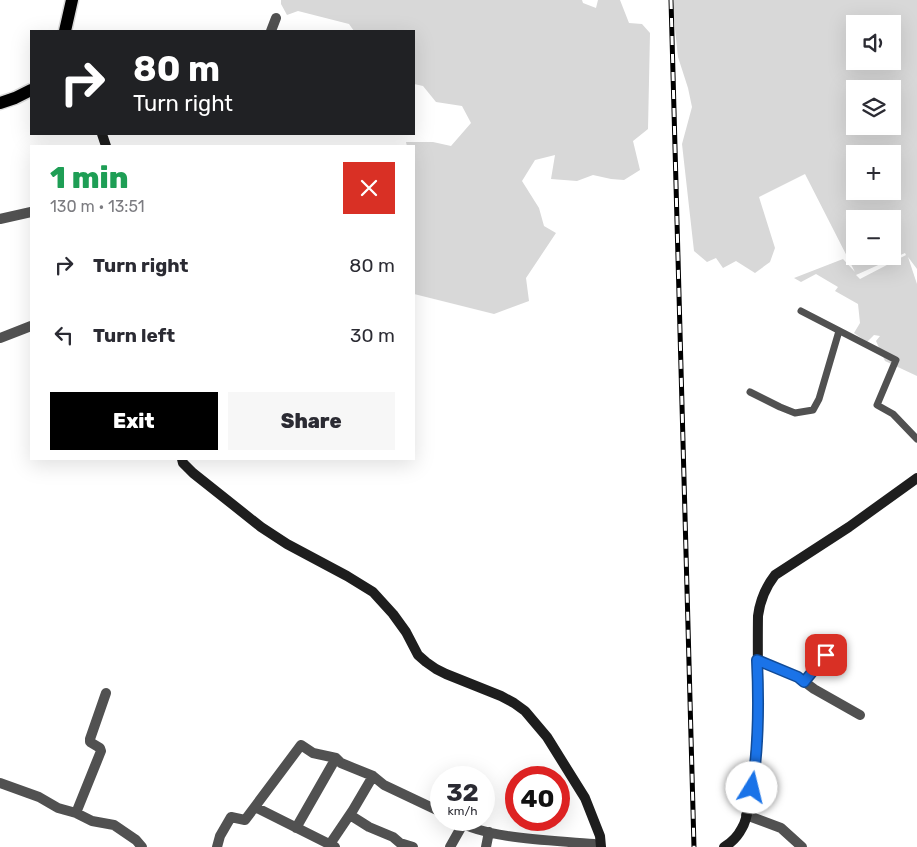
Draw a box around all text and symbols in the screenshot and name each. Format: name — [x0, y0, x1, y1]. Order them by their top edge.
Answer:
map controls — [846, 15, 901, 265]
button: sound — [846, 15, 901, 70]
text: 80 m — [133, 48, 220, 90]
icon: right — [50, 50, 115, 115]
button: layers — [846, 80, 901, 135]
text: Turn right — [133, 90, 233, 117]
button: + — [846, 145, 901, 200]
text: 1 min — [50, 160, 128, 196]
button: close — [343, 162, 395, 214]
text: 130 m · 13:51 — [50, 197, 145, 216]
button: − — [846, 210, 901, 265]
icon: right — [50, 251, 78, 279]
text: Turn right — [93, 254, 188, 277]
text: 80 m — [349, 254, 395, 277]
icon: left — [50, 321, 78, 349]
text: Turn left — [93, 324, 175, 347]
text: 30 m — [350, 324, 395, 347]
button: Exit — [50, 392, 218, 450]
button: Share — [228, 392, 395, 450]
pin — [805, 634, 847, 676]
icon: arrive — [812, 641, 840, 669]
position arrow — [725, 761, 777, 813]
speed limit sign: 40 — [505, 766, 570, 831]
text: 32 — [446, 778, 479, 807]
text: km/h — [448, 804, 477, 818]

